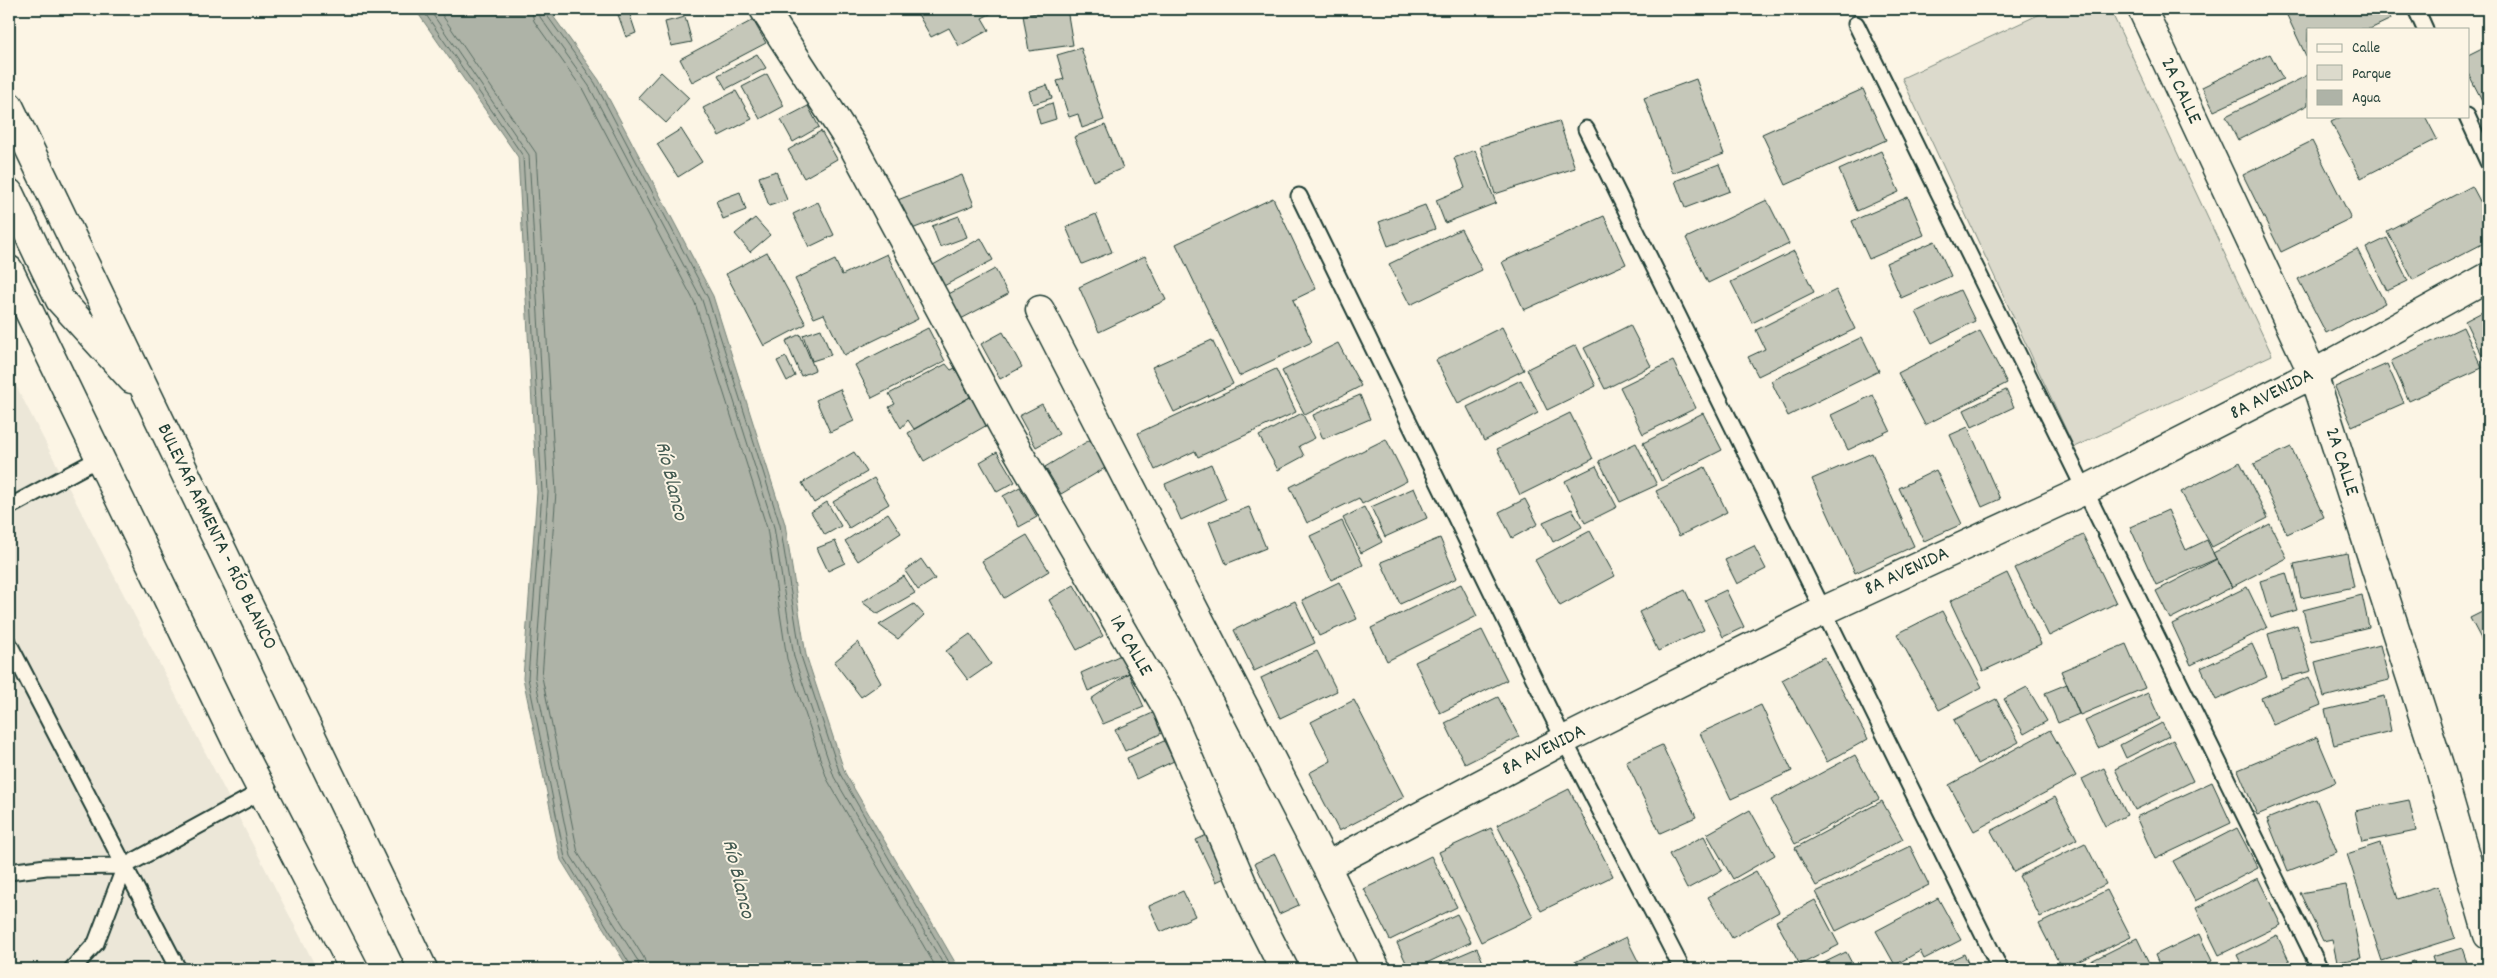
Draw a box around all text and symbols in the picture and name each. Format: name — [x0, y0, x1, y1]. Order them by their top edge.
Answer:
legend — [2307, 28, 2470, 118]
text: Calle — [2352, 38, 2381, 60]
street label: 2A CALLE — [2152, 53, 2208, 129]
text: Parque — [2352, 64, 2392, 86]
text: Agua — [2352, 88, 2381, 110]
street label: 8A AVENIDA — [2225, 362, 2319, 428]
street label: BULEVAR ARMENTA - RÍO BLANCO — [149, 419, 283, 655]
street label: 2A CALLE — [2317, 424, 2365, 500]
water label: Río Blanco — [646, 438, 695, 525]
street label: 8A AVENIDA — [1860, 540, 1954, 604]
street label: 1A CALLE — [1101, 610, 1159, 682]
street label: 8A AVENIDA — [1497, 718, 1591, 784]
water label: Río Blanco — [713, 836, 762, 923]

